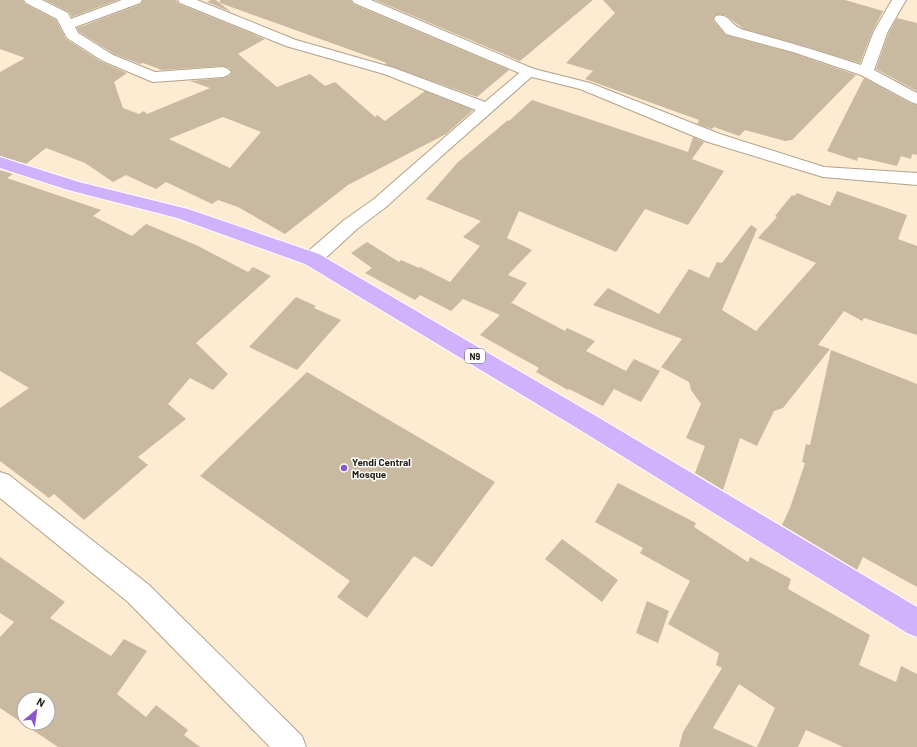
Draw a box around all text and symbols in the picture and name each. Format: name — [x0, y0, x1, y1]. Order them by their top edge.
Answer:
road number: N9 — [465, 349, 485, 363]
place label: Yendi Central Mosque — [352, 456, 411, 480]
marker: Yendi Central Mosque — [339, 463, 349, 473]
north arrow — [16, 691, 56, 731]
text: N — [35, 694, 47, 709]

